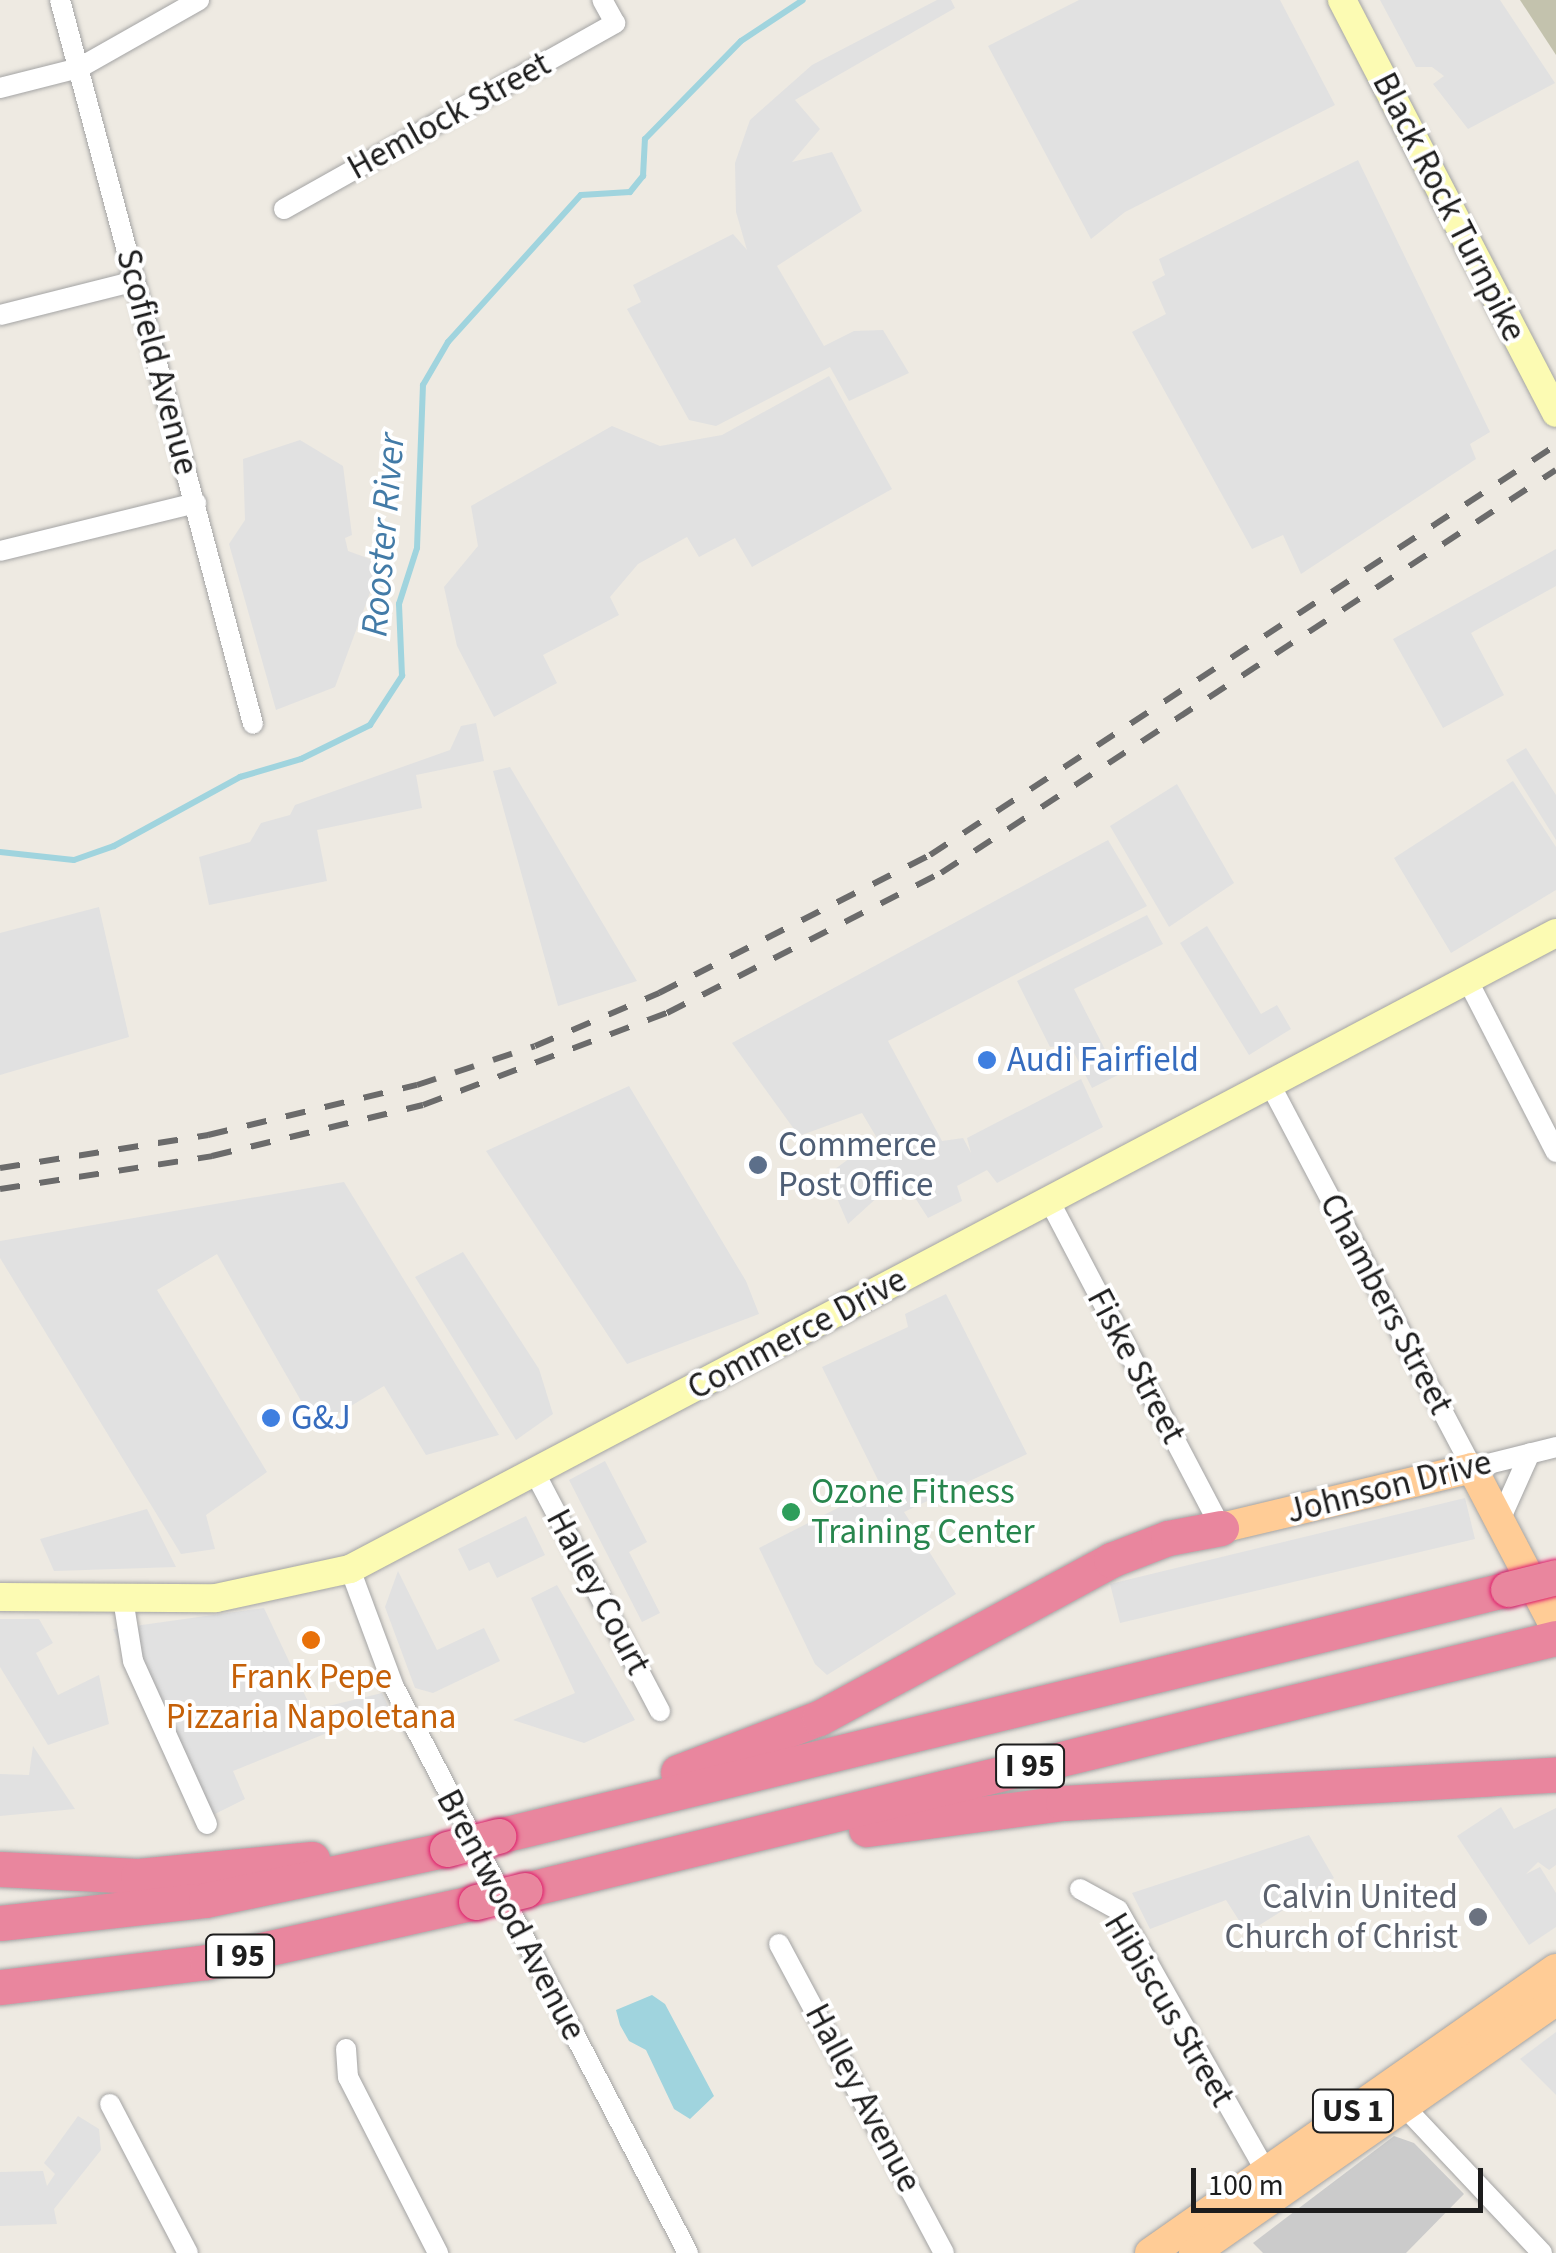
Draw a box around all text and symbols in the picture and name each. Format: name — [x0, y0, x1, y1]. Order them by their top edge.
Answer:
street label: Hemlock Street — [340, 43, 558, 189]
street label: Black Rock Turnpike — [1363, 66, 1535, 348]
street label: Scofield Avenue — [107, 244, 207, 480]
water label: Rooster River — [352, 431, 416, 639]
place label: Audi Fairfield — [1007, 1039, 1199, 1081]
marker: Audi Fairfield — [976, 1049, 998, 1071]
place label: Commerce Post Office — [778, 1124, 937, 1206]
marker: Commerce Post Office — [747, 1154, 769, 1176]
street label: Chambers Street — [1310, 1187, 1462, 1421]
street label: Commerce Drive — [680, 1259, 914, 1409]
street label: Fiske Street — [1078, 1281, 1194, 1451]
place label: G&J — [291, 1397, 351, 1439]
marker: G&J — [260, 1407, 282, 1429]
street label: Johnson Drive — [1282, 1441, 1496, 1533]
place label: Ozone Fitness Training Center — [811, 1471, 1035, 1553]
marker: Ozone Fitness Training Center — [780, 1501, 802, 1523]
street label: Halley Court — [537, 1502, 659, 1682]
marker: Frank Pepe Pizzaria Napoletana — [300, 1629, 322, 1651]
place label: Frank Pepe Pizzaria Napoletana — [166, 1656, 456, 1738]
road number: I 95 — [995, 1739, 1065, 1793]
street label: Brentwood Avenue — [427, 1782, 595, 2048]
place label: Calvin United Church of Christ — [1224, 1876, 1458, 1958]
street label: Hibiscus Street — [1095, 1906, 1243, 2114]
marker: Calvin United Church of Christ — [1467, 1906, 1489, 1928]
road number: I 95 — [205, 1929, 275, 1983]
street label: Halley Avenue — [796, 1997, 930, 2199]
road number: US 1 — [1310, 2084, 1396, 2138]
scale bar — [1196, 2148, 1488, 2210]
text: 100 m — [1208, 2164, 1284, 2207]

